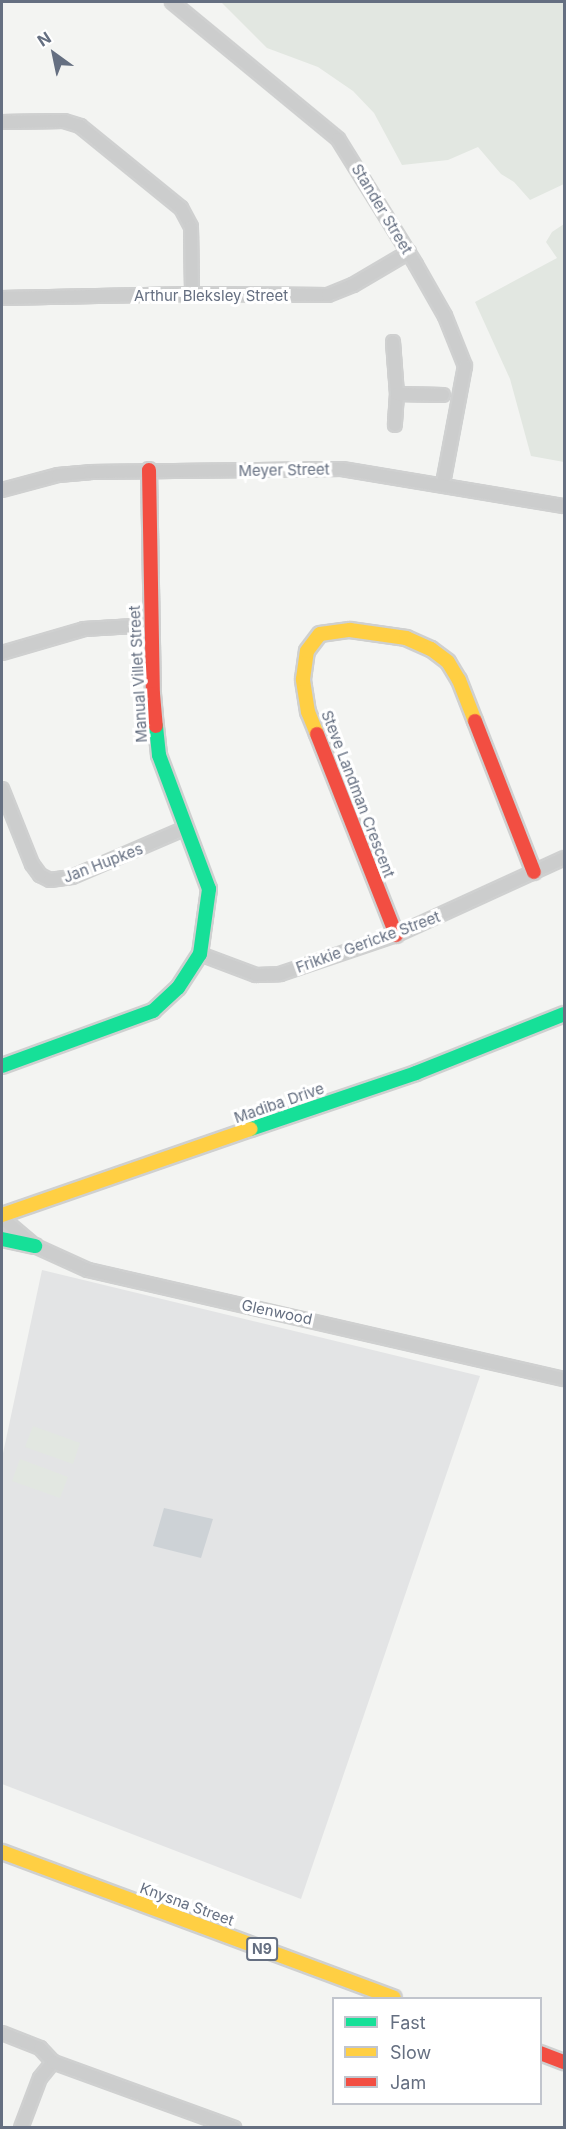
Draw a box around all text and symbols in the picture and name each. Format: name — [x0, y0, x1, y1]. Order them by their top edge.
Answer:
north arrow — [24, 24, 84, 84]
text: N — [34, 27, 55, 51]
street label: Stander Street — [348, 161, 416, 257]
street label: Arthur Bleksley Street — [134, 287, 288, 305]
street label: Meyer Street — [238, 460, 330, 480]
street label: Manual Villet Street — [125, 605, 151, 743]
street label: Steve Landman Crescent — [318, 708, 398, 880]
street label: Jan Hupkes — [61, 840, 145, 886]
street label: Frikkie Gericke Street — [293, 908, 443, 976]
street label: Madiba Drive — [232, 1079, 326, 1127]
street label: Glenwood — [240, 1296, 314, 1328]
street label: Knysna Street — [137, 1879, 237, 1929]
road number: N9 — [246, 1938, 278, 1960]
legend — [332, 1997, 542, 2105]
text: Fast — [390, 2012, 426, 2033]
text: Slow — [390, 2042, 431, 2063]
text: Jam — [390, 2072, 426, 2093]

